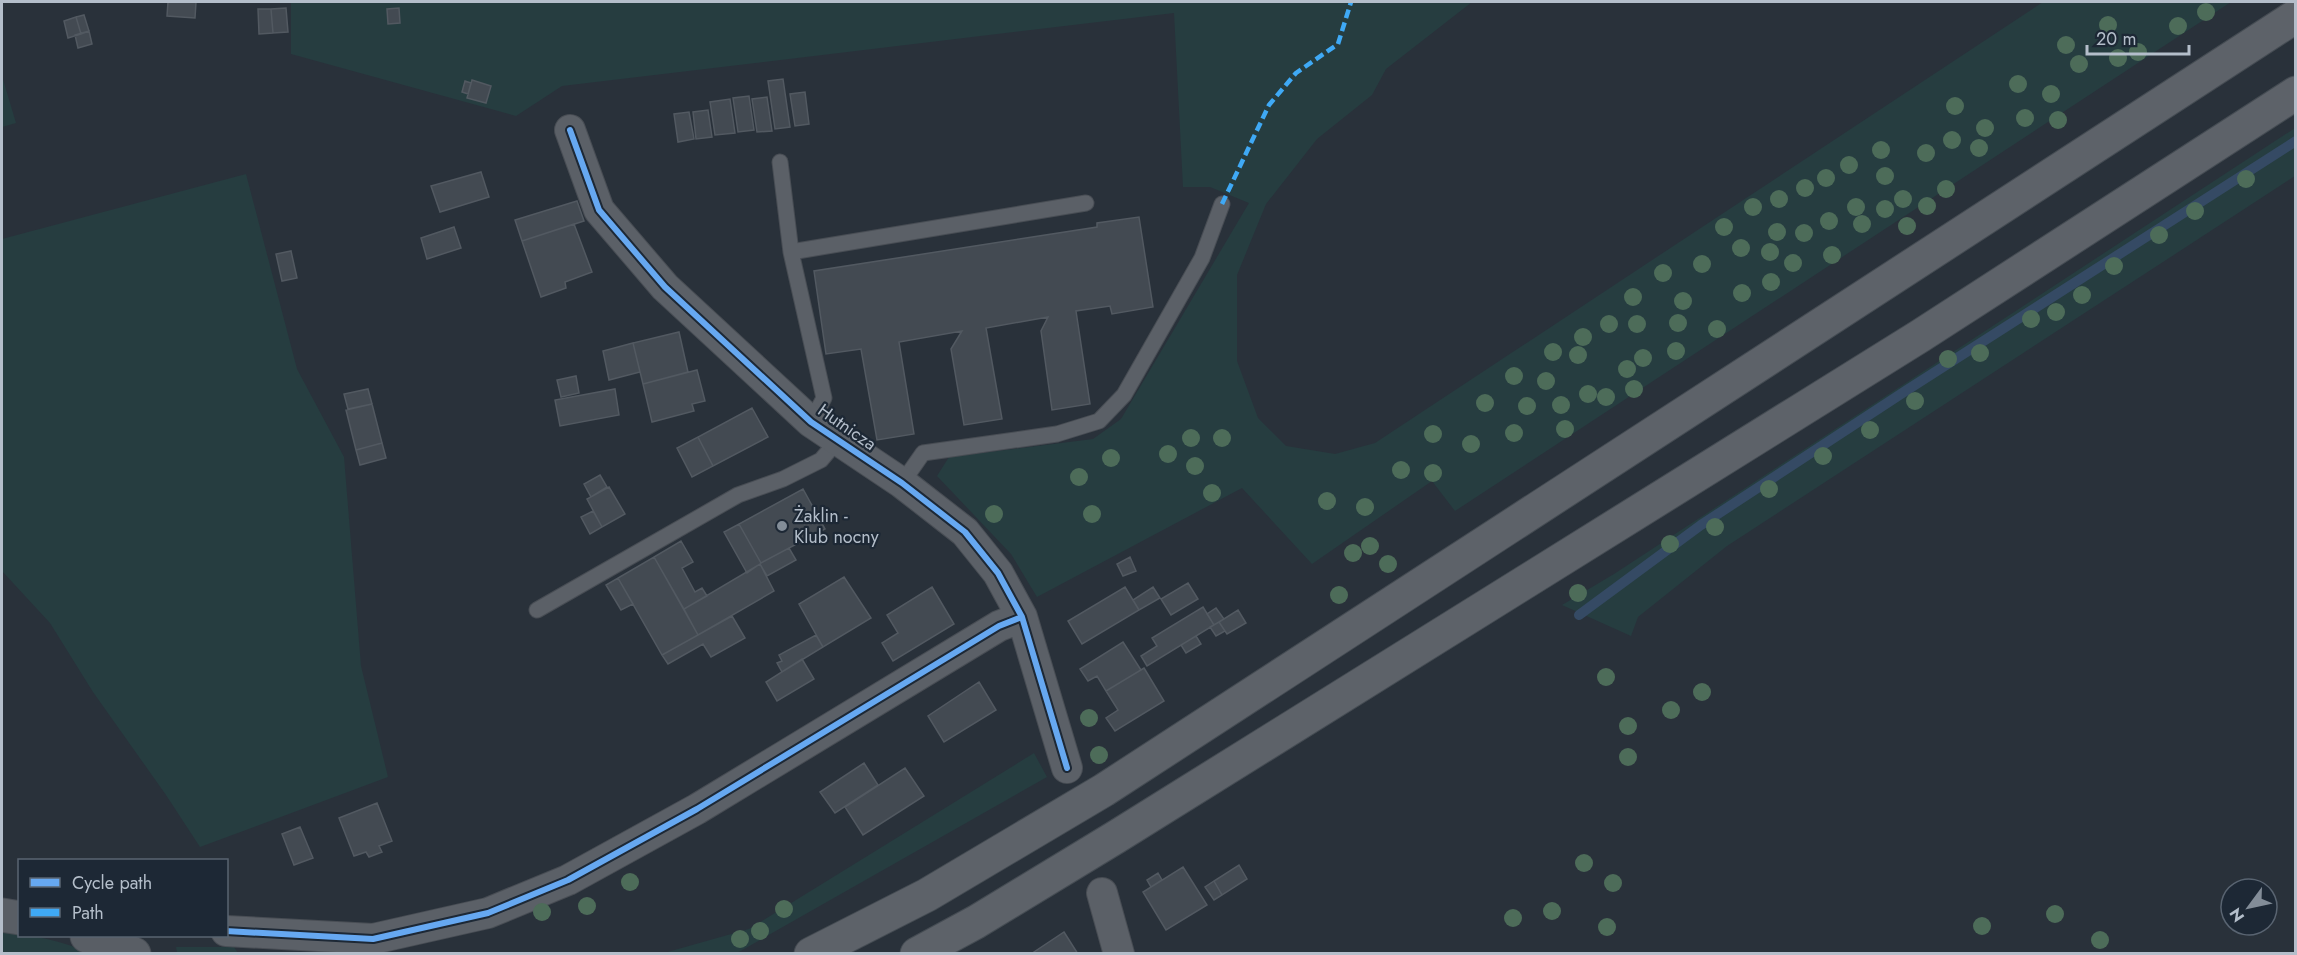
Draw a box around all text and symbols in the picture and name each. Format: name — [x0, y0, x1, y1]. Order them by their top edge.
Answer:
scale bar — [2087, 18, 2189, 56]
text: 20 m — [2096, 26, 2136, 52]
street label: Hutnicza — [812, 397, 882, 457]
place label: Żaklin - Klub nocny — [794, 503, 879, 550]
marker: Żaklin - Klub nocny — [775, 519, 789, 533]
legend — [18, 859, 228, 937]
text: Cycle path — [72, 870, 152, 896]
north arrow — [2219, 877, 2279, 937]
text: Path — [72, 900, 104, 926]
text: N — [2224, 903, 2250, 926]

